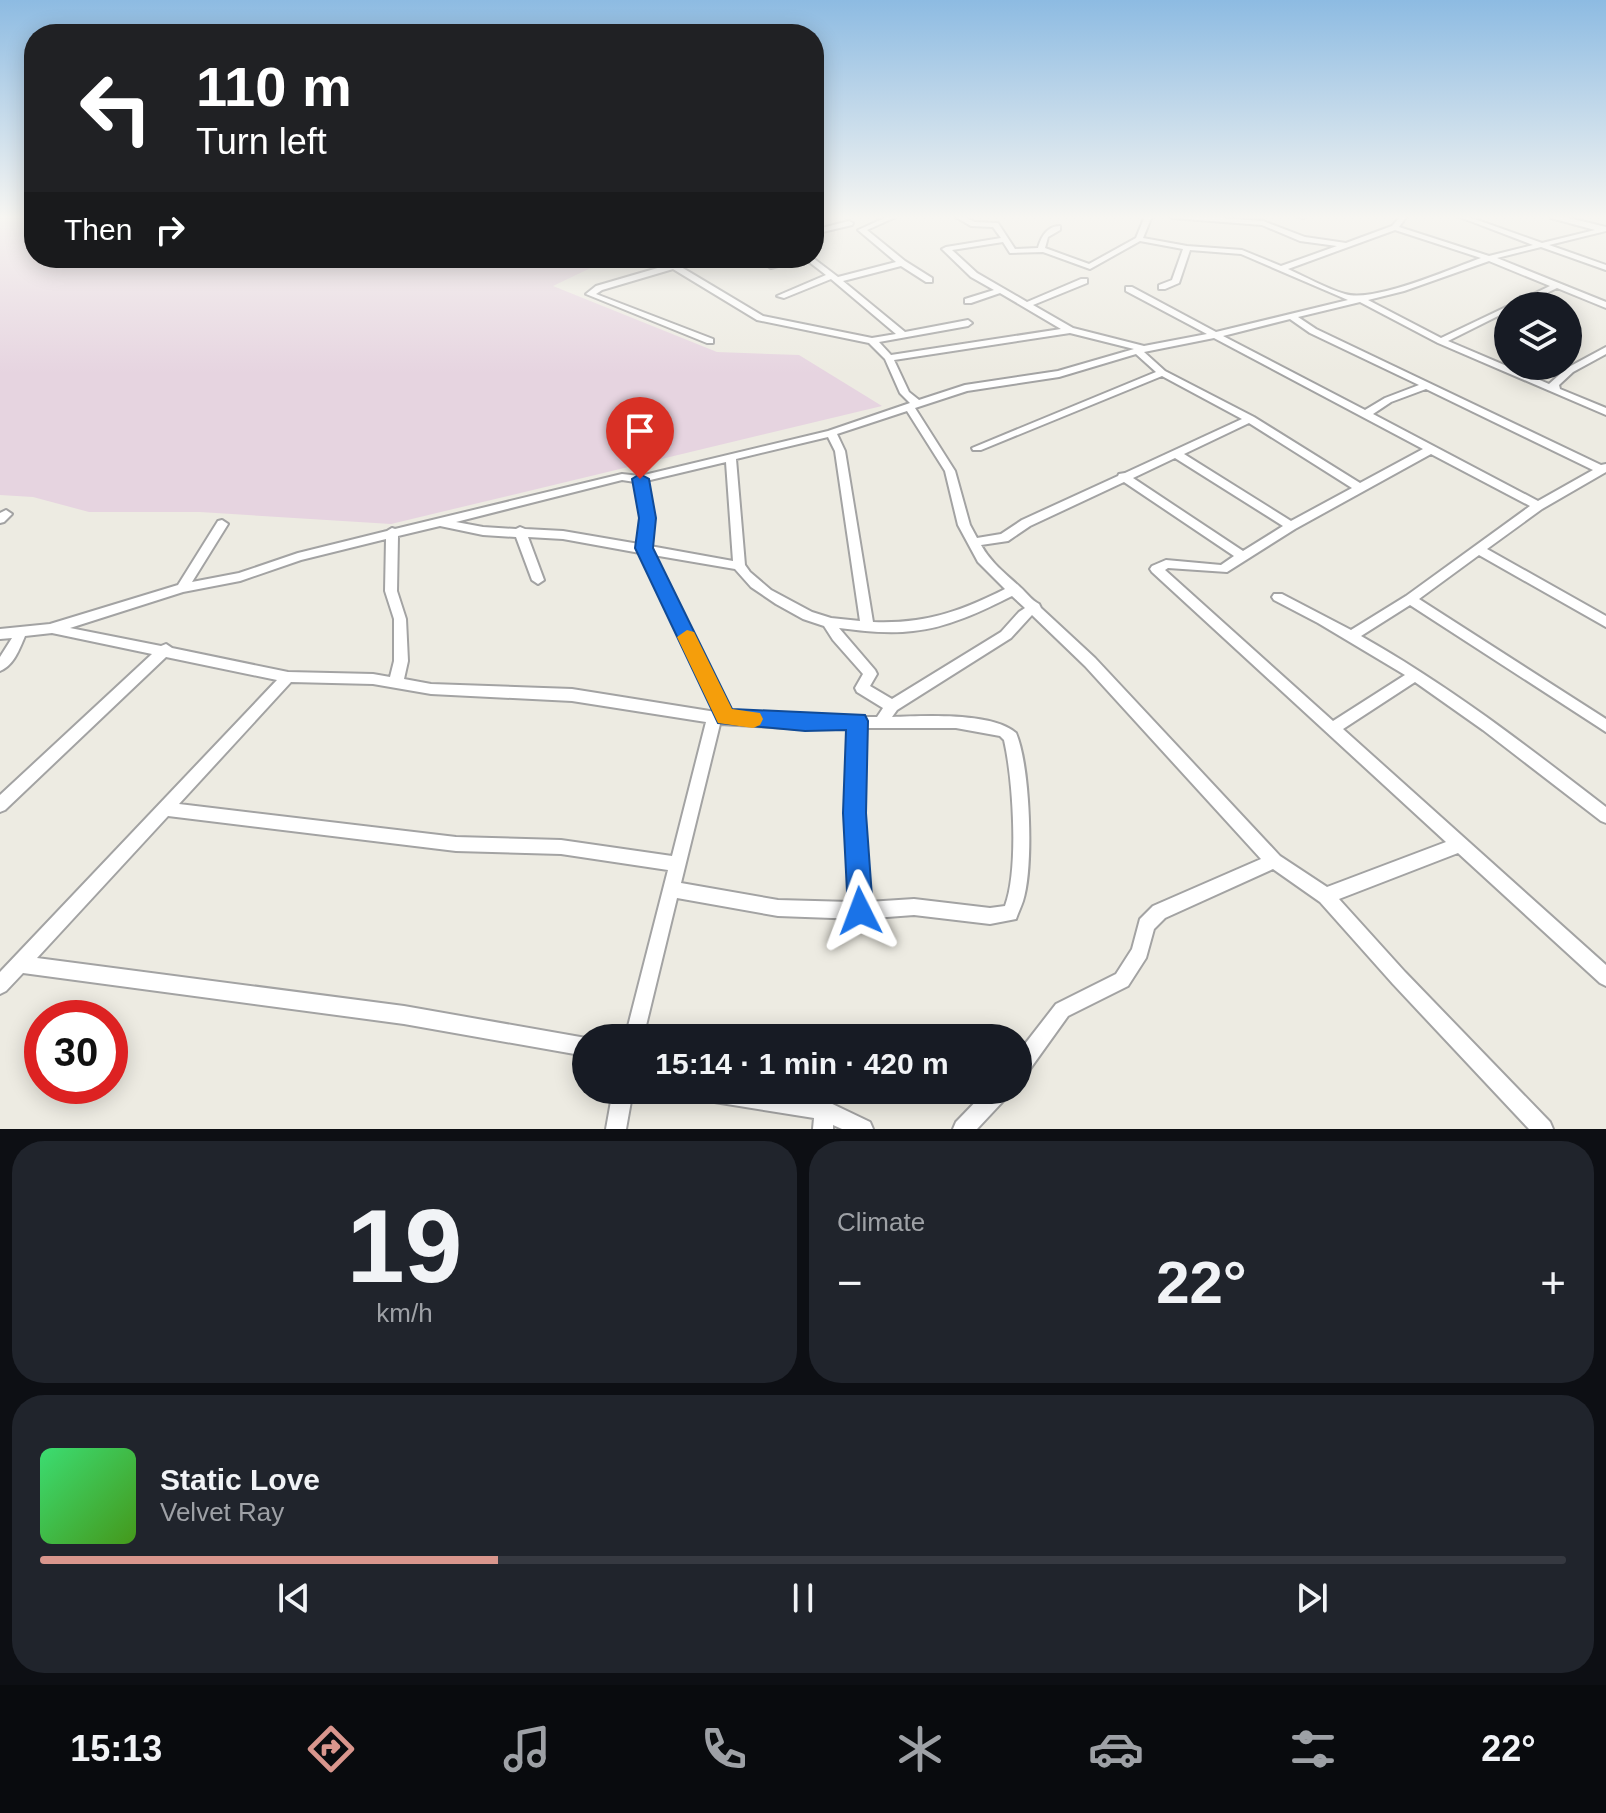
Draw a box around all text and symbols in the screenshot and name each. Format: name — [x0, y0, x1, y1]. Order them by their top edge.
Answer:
text: 110 m — [196, 55, 352, 118]
icon: left — [64, 56, 168, 160]
text: Turn left — [196, 121, 327, 162]
icon: right — [148, 208, 192, 252]
text: Then — [64, 213, 132, 246]
map controls — [1494, 292, 1582, 380]
button: layers — [1494, 292, 1582, 380]
pin — [606, 397, 674, 479]
icon: arrive — [618, 409, 662, 453]
position arrow — [818, 869, 902, 953]
speed limit sign: 30 — [24, 1000, 128, 1104]
text: 15:14 · 1 min · 420 m — [655, 1047, 949, 1080]
text: 19 — [347, 1188, 462, 1304]
text: Climate — [837, 1207, 925, 1237]
text: 22° — [1156, 1249, 1247, 1316]
text: − — [837, 1258, 863, 1307]
text: + — [1540, 1258, 1566, 1307]
text: km/h — [376, 1298, 433, 1328]
text: Static Love — [160, 1463, 320, 1496]
text: Velvet Ray — [160, 1497, 284, 1527]
icon: previous — [272, 1576, 316, 1620]
icon: pause — [781, 1576, 825, 1620]
icon: next — [1290, 1576, 1334, 1620]
icon: directions — [303, 1721, 359, 1777]
icon: music — [499, 1721, 555, 1777]
icon: phone — [696, 1721, 752, 1777]
icon: climate — [892, 1721, 948, 1777]
icon: car — [1088, 1721, 1144, 1777]
icon: filters — [1285, 1721, 1341, 1777]
text: 15:13 — [70, 1728, 162, 1769]
text: 22° — [1481, 1728, 1536, 1769]

